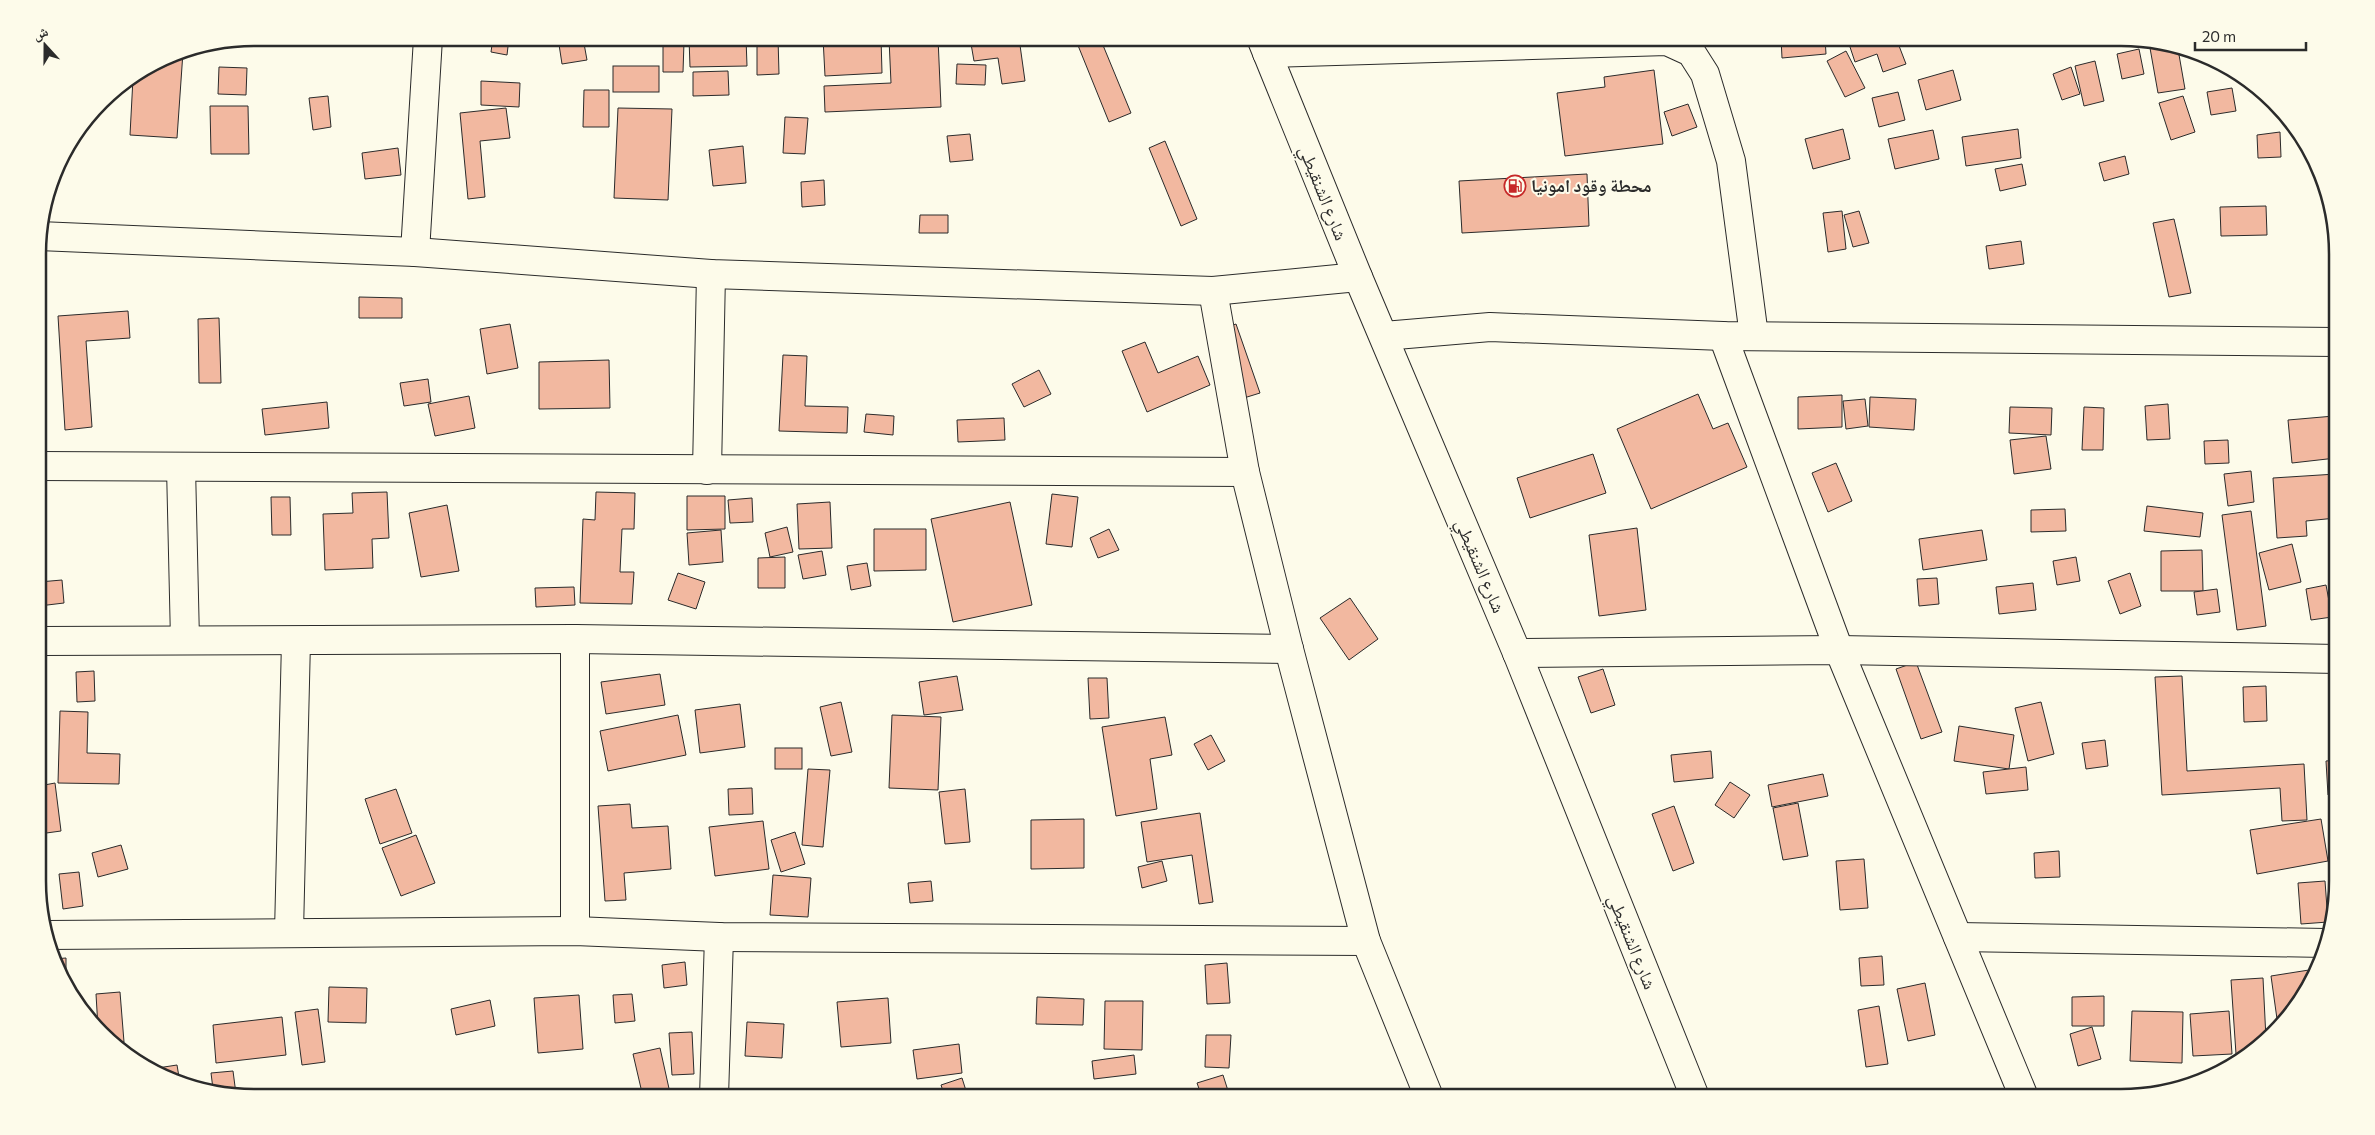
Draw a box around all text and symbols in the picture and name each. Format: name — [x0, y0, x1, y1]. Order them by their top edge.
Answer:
north arrow — [20, 20, 70, 70]
scale bar — [2195, 20, 2306, 52]
text: ش — [30, 22, 51, 44]
text: 20 m — [2202, 27, 2236, 45]
street label: شارع الشنقيطي — [1291, 142, 1353, 245]
fuel station icon: محطة وقود امونيا — [1503, 174, 1527, 198]
place label: محطة وقود امونيا — [1531, 174, 1652, 196]
street label: شارع الشنقيطي — [1447, 515, 1511, 618]
street label: شارع الشنقيطي — [1600, 891, 1662, 994]

